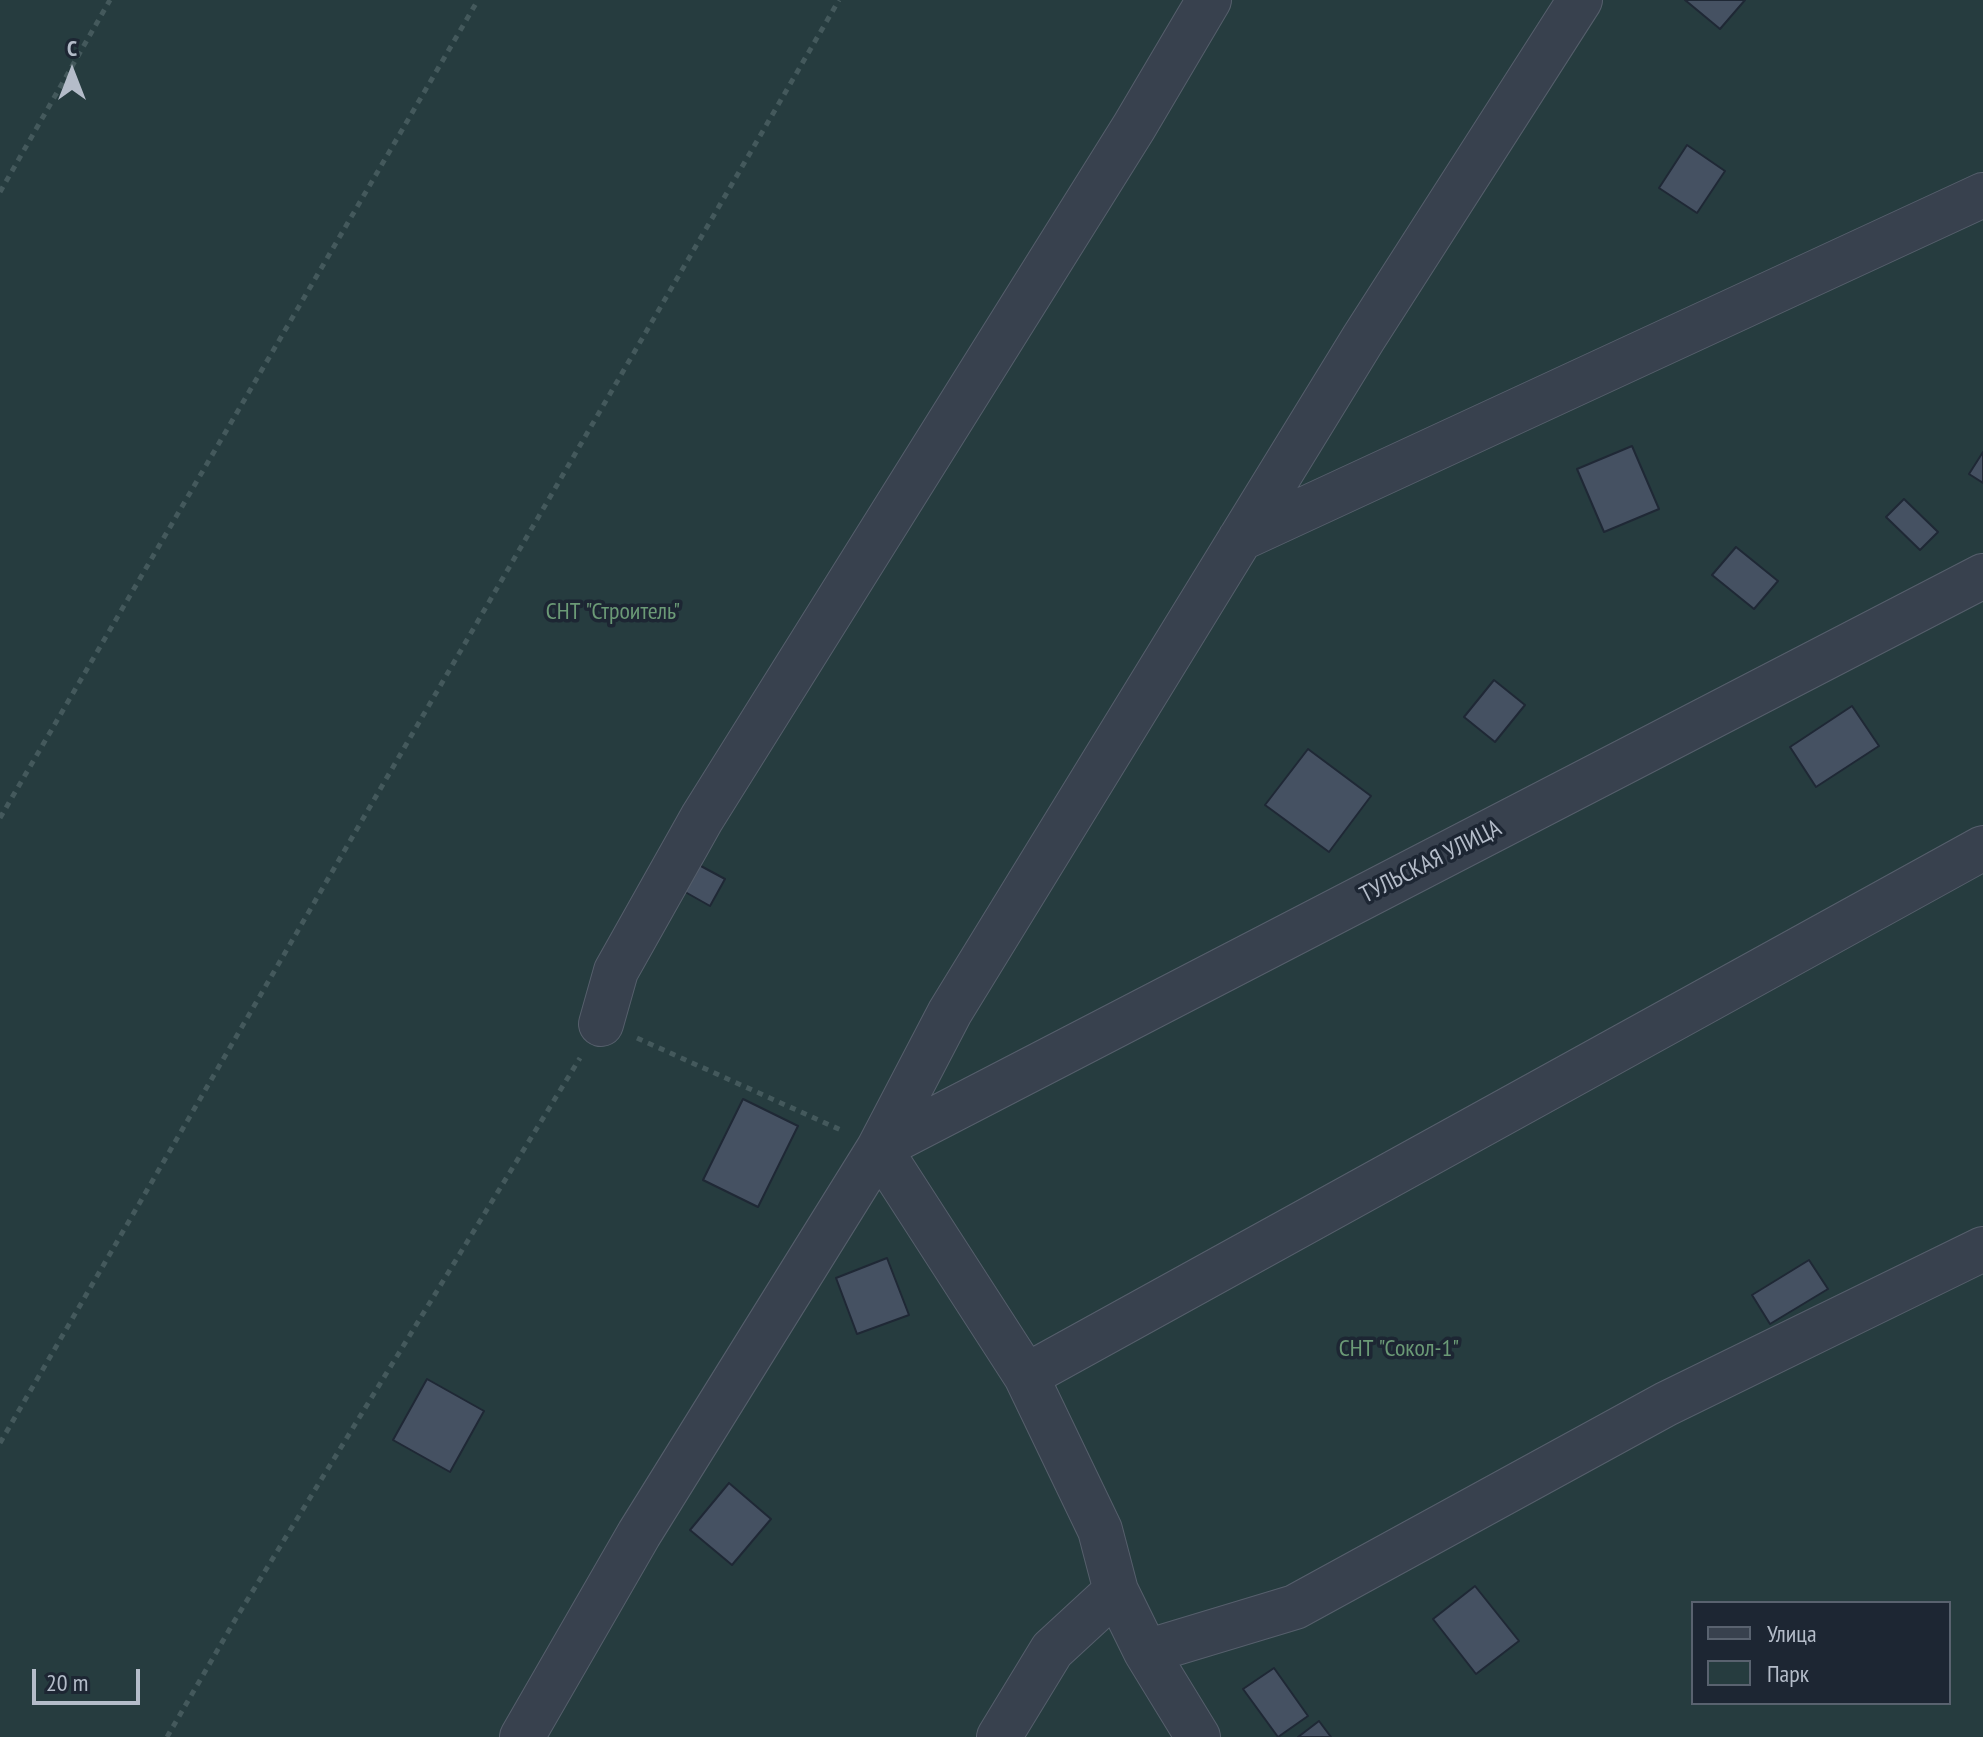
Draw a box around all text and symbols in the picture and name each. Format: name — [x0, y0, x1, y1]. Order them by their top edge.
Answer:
north arrow — [32, 32, 112, 112]
text: С — [67, 34, 77, 62]
park label: СНТ "Строитель" — [546, 598, 680, 626]
street label: ТУЛЬСКАЯ УЛИЦА — [1356, 814, 1506, 910]
park label: СНТ "Сокол-1" — [1339, 1335, 1459, 1363]
legend — [1691, 1601, 1951, 1705]
text: Улица — [1767, 1618, 1817, 1649]
scale bar — [36, 1653, 144, 1703]
text: Парк — [1767, 1658, 1809, 1689]
text: 20 m — [46, 1667, 88, 1698]

